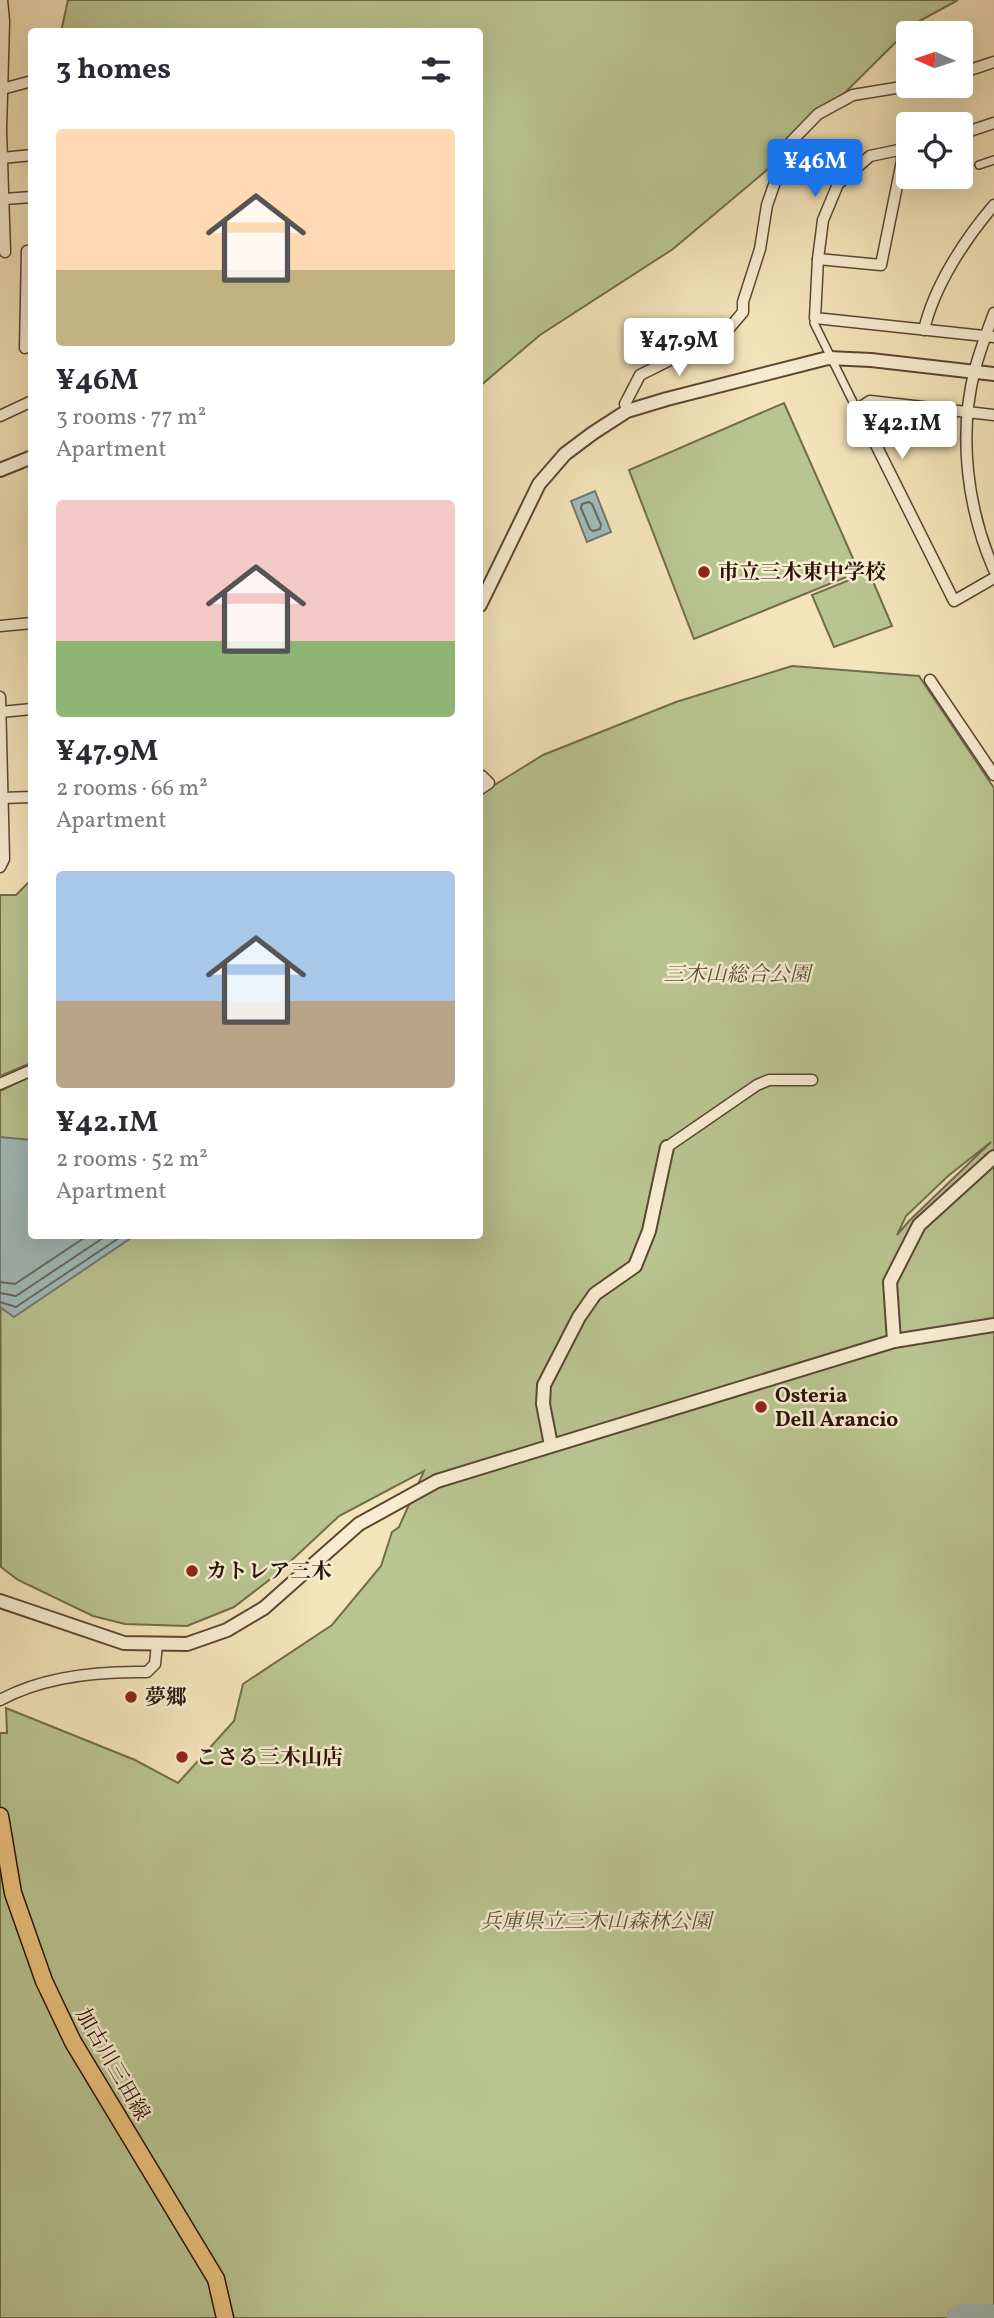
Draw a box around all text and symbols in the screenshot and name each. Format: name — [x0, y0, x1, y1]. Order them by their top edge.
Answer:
north arrow — [896, 21, 973, 98]
map controls — [896, 21, 973, 189]
text: 3 homes — [56, 49, 171, 91]
icon: filters — [417, 51, 455, 89]
button: locate — [896, 112, 973, 189]
pin: ¥46M — [774, 140, 856, 199]
text: ¥46M — [783, 146, 847, 178]
icon: home — [193, 175, 319, 301]
pin: ¥47.9M — [622, 318, 736, 378]
text: ¥47.9M — [640, 325, 718, 357]
text: ¥46M — [56, 360, 138, 402]
text: 3 rooms · 77 m² — [56, 402, 206, 434]
pin: ¥42.1M — [845, 402, 959, 461]
text: ¥42.1M — [863, 408, 941, 440]
text: Apartment — [56, 434, 167, 466]
icon: home — [193, 546, 319, 672]
place label: 市立三木東中学校 — [718, 559, 886, 588]
marker: 市立三木東中学校 — [696, 564, 712, 580]
text: ¥47.9M — [56, 731, 158, 773]
text: 2 rooms · 66 m² — [56, 773, 208, 805]
text: Apartment — [56, 805, 167, 837]
icon: home — [193, 917, 319, 1043]
park label: 三木山総合公園 — [664, 961, 813, 990]
text: ¥42.1M — [56, 1102, 158, 1144]
text: 2 rooms · 52 m² — [56, 1144, 208, 1176]
text: Apartment — [56, 1176, 167, 1208]
place label: Osteria Dell Arancio — [775, 1382, 898, 1435]
marker: Osteria Dell Arancio — [753, 1399, 769, 1415]
place label: カトレア三木 — [206, 1558, 332, 1587]
marker: カトレア三木 — [184, 1563, 200, 1579]
place label: 夢郷 — [145, 1684, 187, 1713]
marker: 夢郷 — [123, 1689, 139, 1705]
place label: こさる三木山店 — [196, 1744, 343, 1773]
marker: こさる三木山店 — [174, 1749, 190, 1765]
park label: 兵庫県立三木山森林公園 — [481, 1908, 714, 1937]
street label: 加古川三田線 — [68, 2003, 156, 2127]

